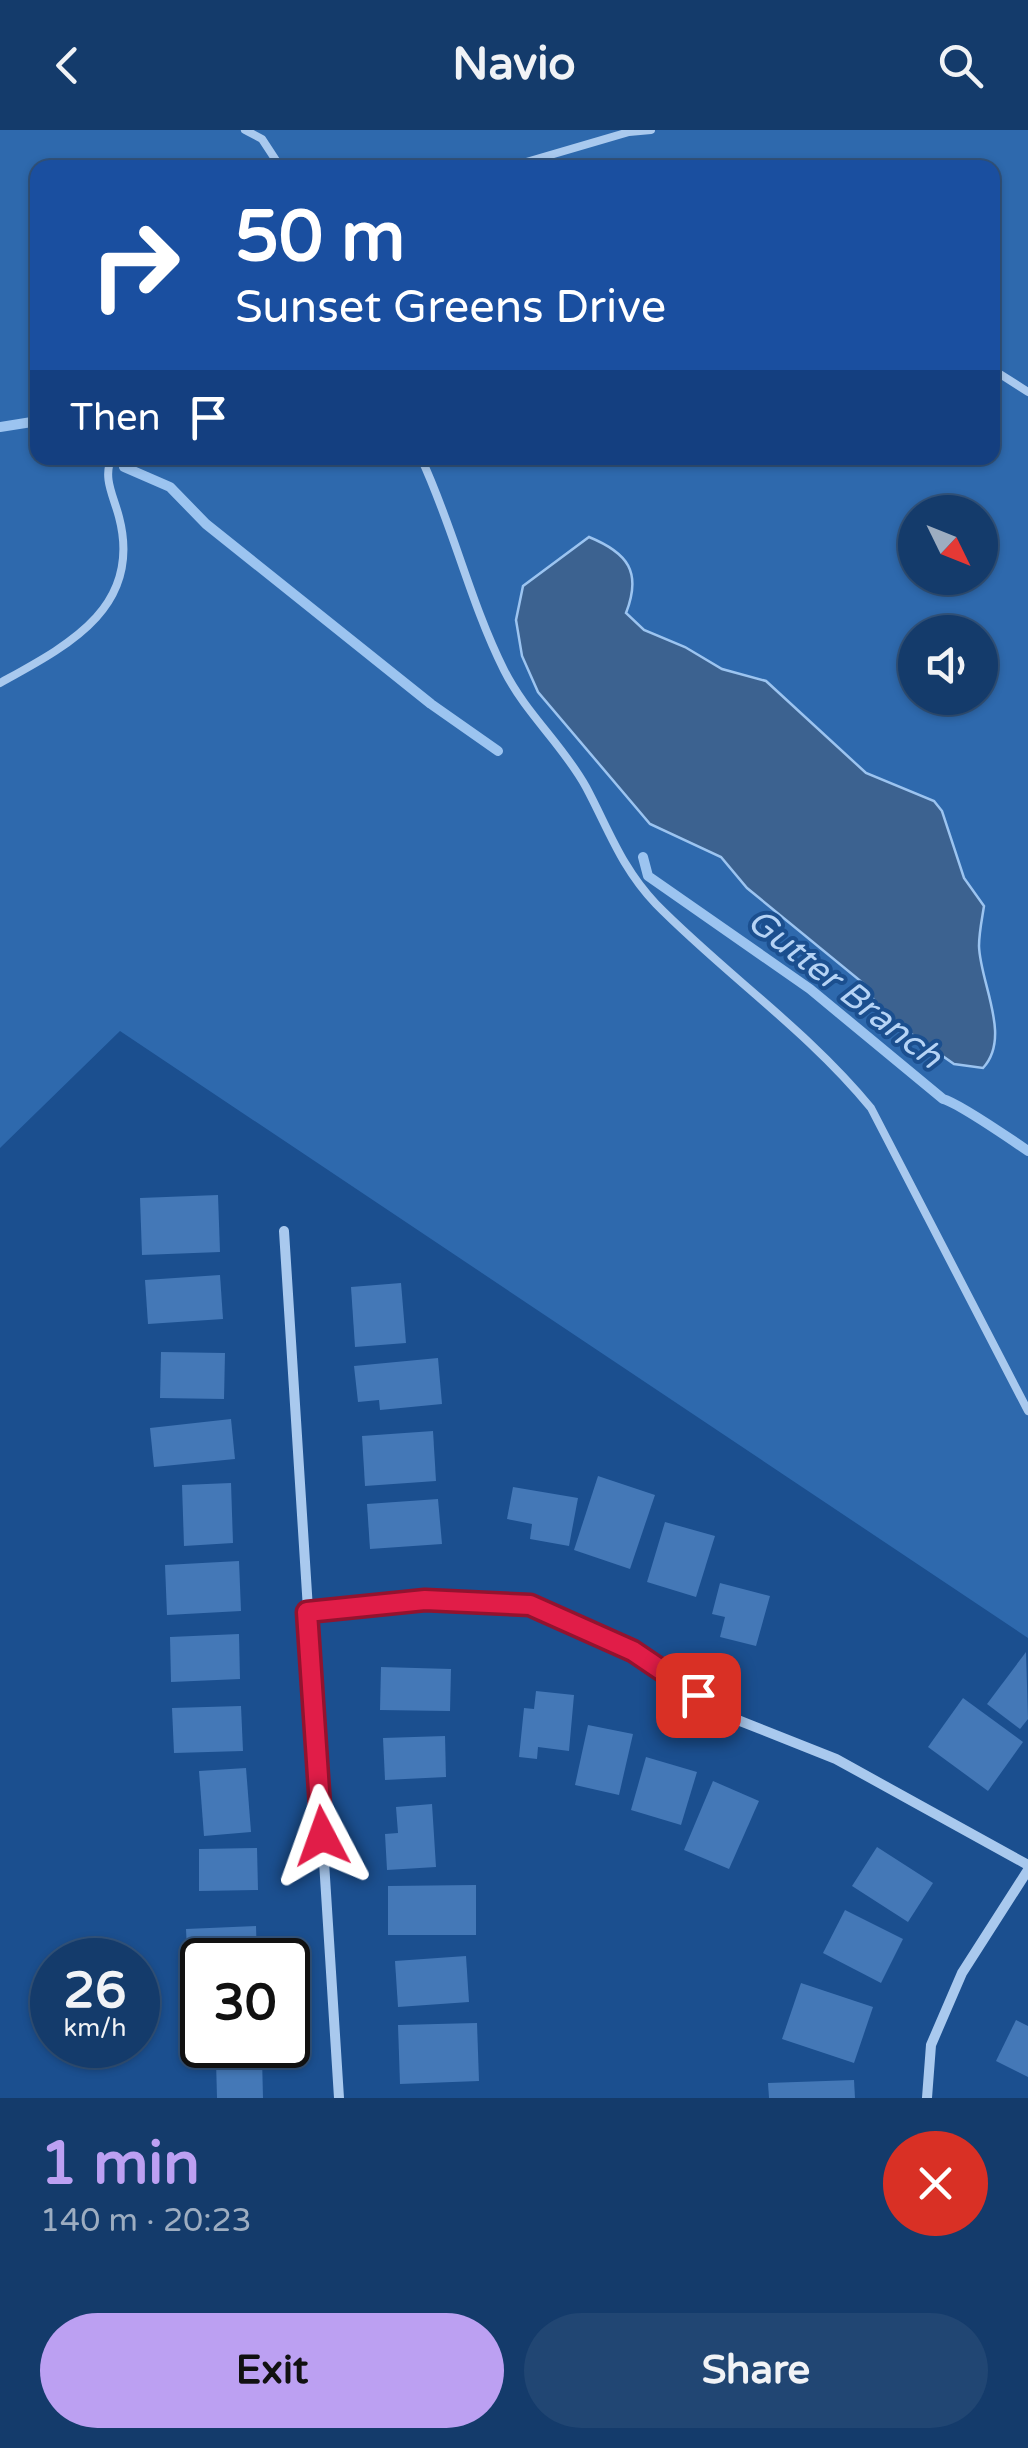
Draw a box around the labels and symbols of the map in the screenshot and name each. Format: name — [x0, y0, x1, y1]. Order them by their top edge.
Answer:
north arrow — [898, 495, 998, 595]
water label: Gutter Branch — [739, 900, 951, 1079]
pin — [656, 1653, 741, 1738]
position arrow — [270, 1784, 374, 1888]
speed limit sign: 30 — [180, 1938, 310, 2068]

